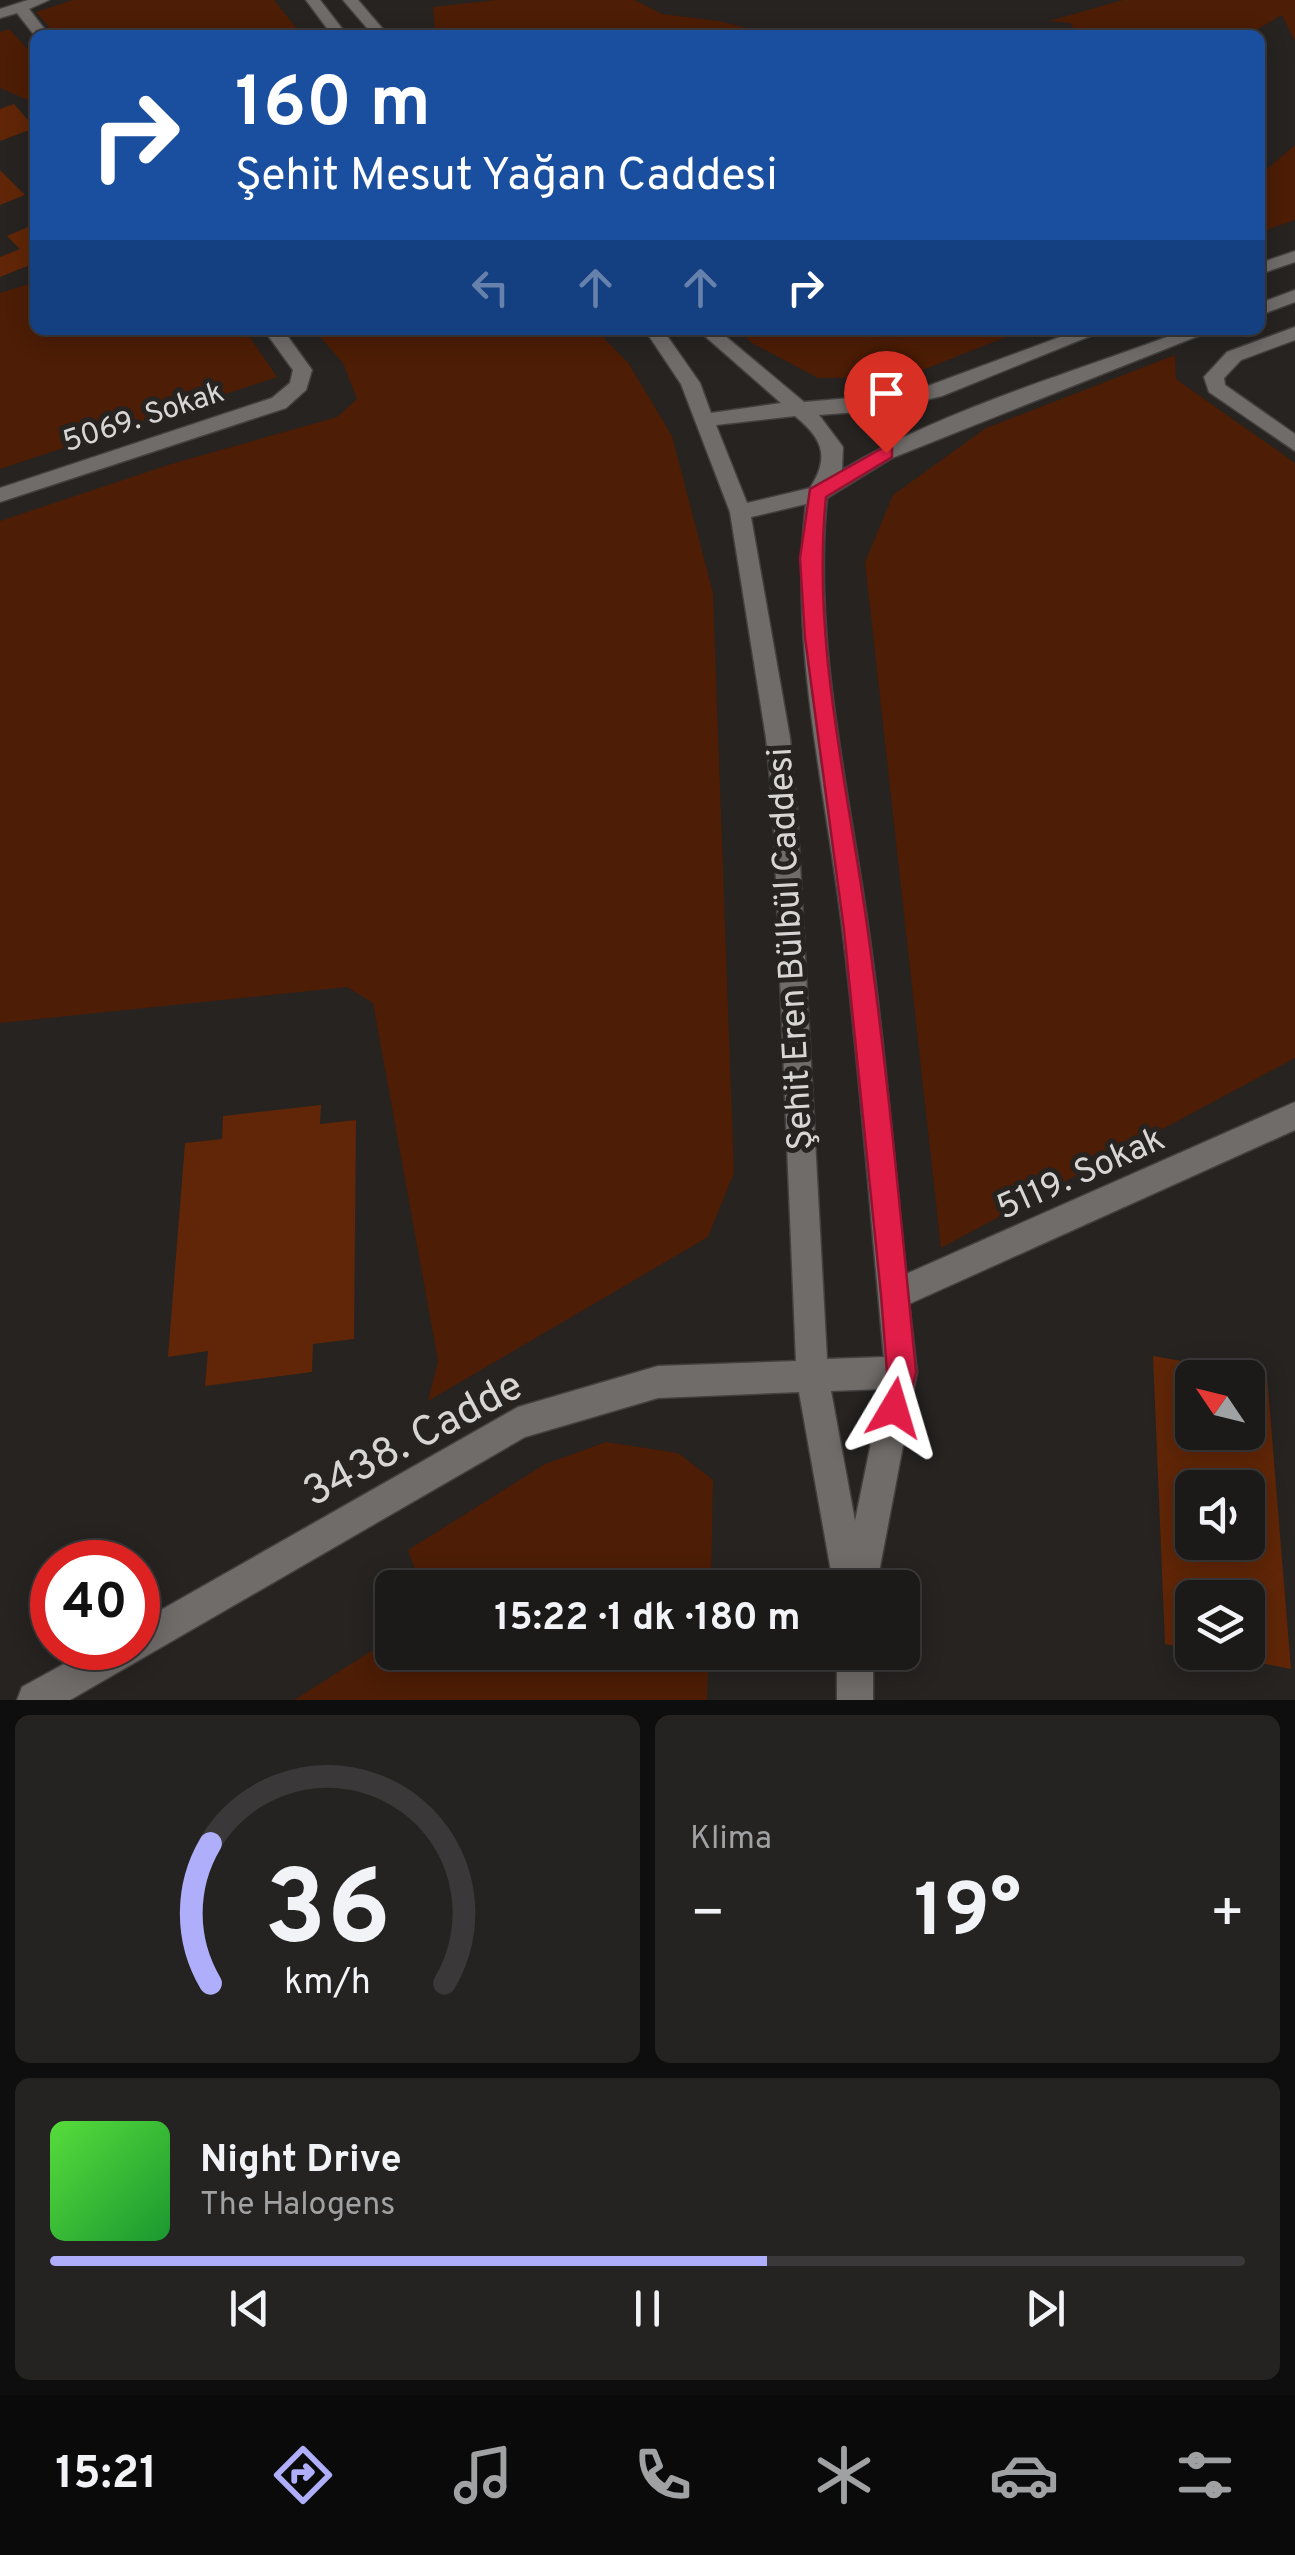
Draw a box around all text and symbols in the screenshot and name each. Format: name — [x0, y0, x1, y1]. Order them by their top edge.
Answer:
text: 160 m — [235, 62, 431, 151]
icon: right — [70, 70, 200, 200]
text: Şehit Mesut Yağan Caddesi — [235, 149, 778, 206]
icon: left — [463, 260, 518, 315]
icon: ahead — [568, 260, 623, 315]
icon: ahead — [673, 260, 728, 315]
icon: right — [778, 260, 833, 315]
pin — [844, 351, 929, 454]
icon: arrive — [859, 366, 914, 421]
street label: 5069. Sokak — [58, 375, 229, 462]
street label: Şehit Eren Bülbül Caddesi — [759, 746, 825, 1151]
street label: 5119. Sokak — [990, 1118, 1172, 1231]
position arrow — [842, 1356, 946, 1460]
north arrow — [1175, 1360, 1265, 1450]
map controls — [1175, 1360, 1265, 1670]
street label: 3438. Cadde — [295, 1361, 533, 1521]
button: sound — [1175, 1470, 1265, 1560]
speed limit sign: 40 — [30, 1540, 160, 1670]
button: layers — [1175, 1580, 1265, 1670]
text: 15:22 · 1 dk · 180 m — [494, 1595, 801, 1644]
text: Klima — [690, 1820, 772, 1860]
text: 36 — [264, 1849, 391, 1981]
text: 19° — [914, 1868, 1021, 1963]
text: − — [690, 1881, 725, 1951]
text: + — [1210, 1881, 1245, 1951]
text: km/h — [284, 1961, 371, 2007]
text: Night Drive — [200, 2137, 402, 2186]
text: The Halogens — [200, 2186, 395, 2226]
icon: previous — [222, 2281, 277, 2336]
icon: pause — [620, 2281, 675, 2336]
icon: next — [1018, 2281, 1073, 2336]
icon: directions — [268, 2440, 338, 2510]
icon: music — [448, 2440, 518, 2510]
icon: phone — [628, 2440, 698, 2510]
icon: climate — [809, 2440, 879, 2510]
icon: car — [989, 2440, 1059, 2510]
icon: filters — [1170, 2440, 1240, 2510]
text: 15:21 — [55, 2447, 157, 2504]

